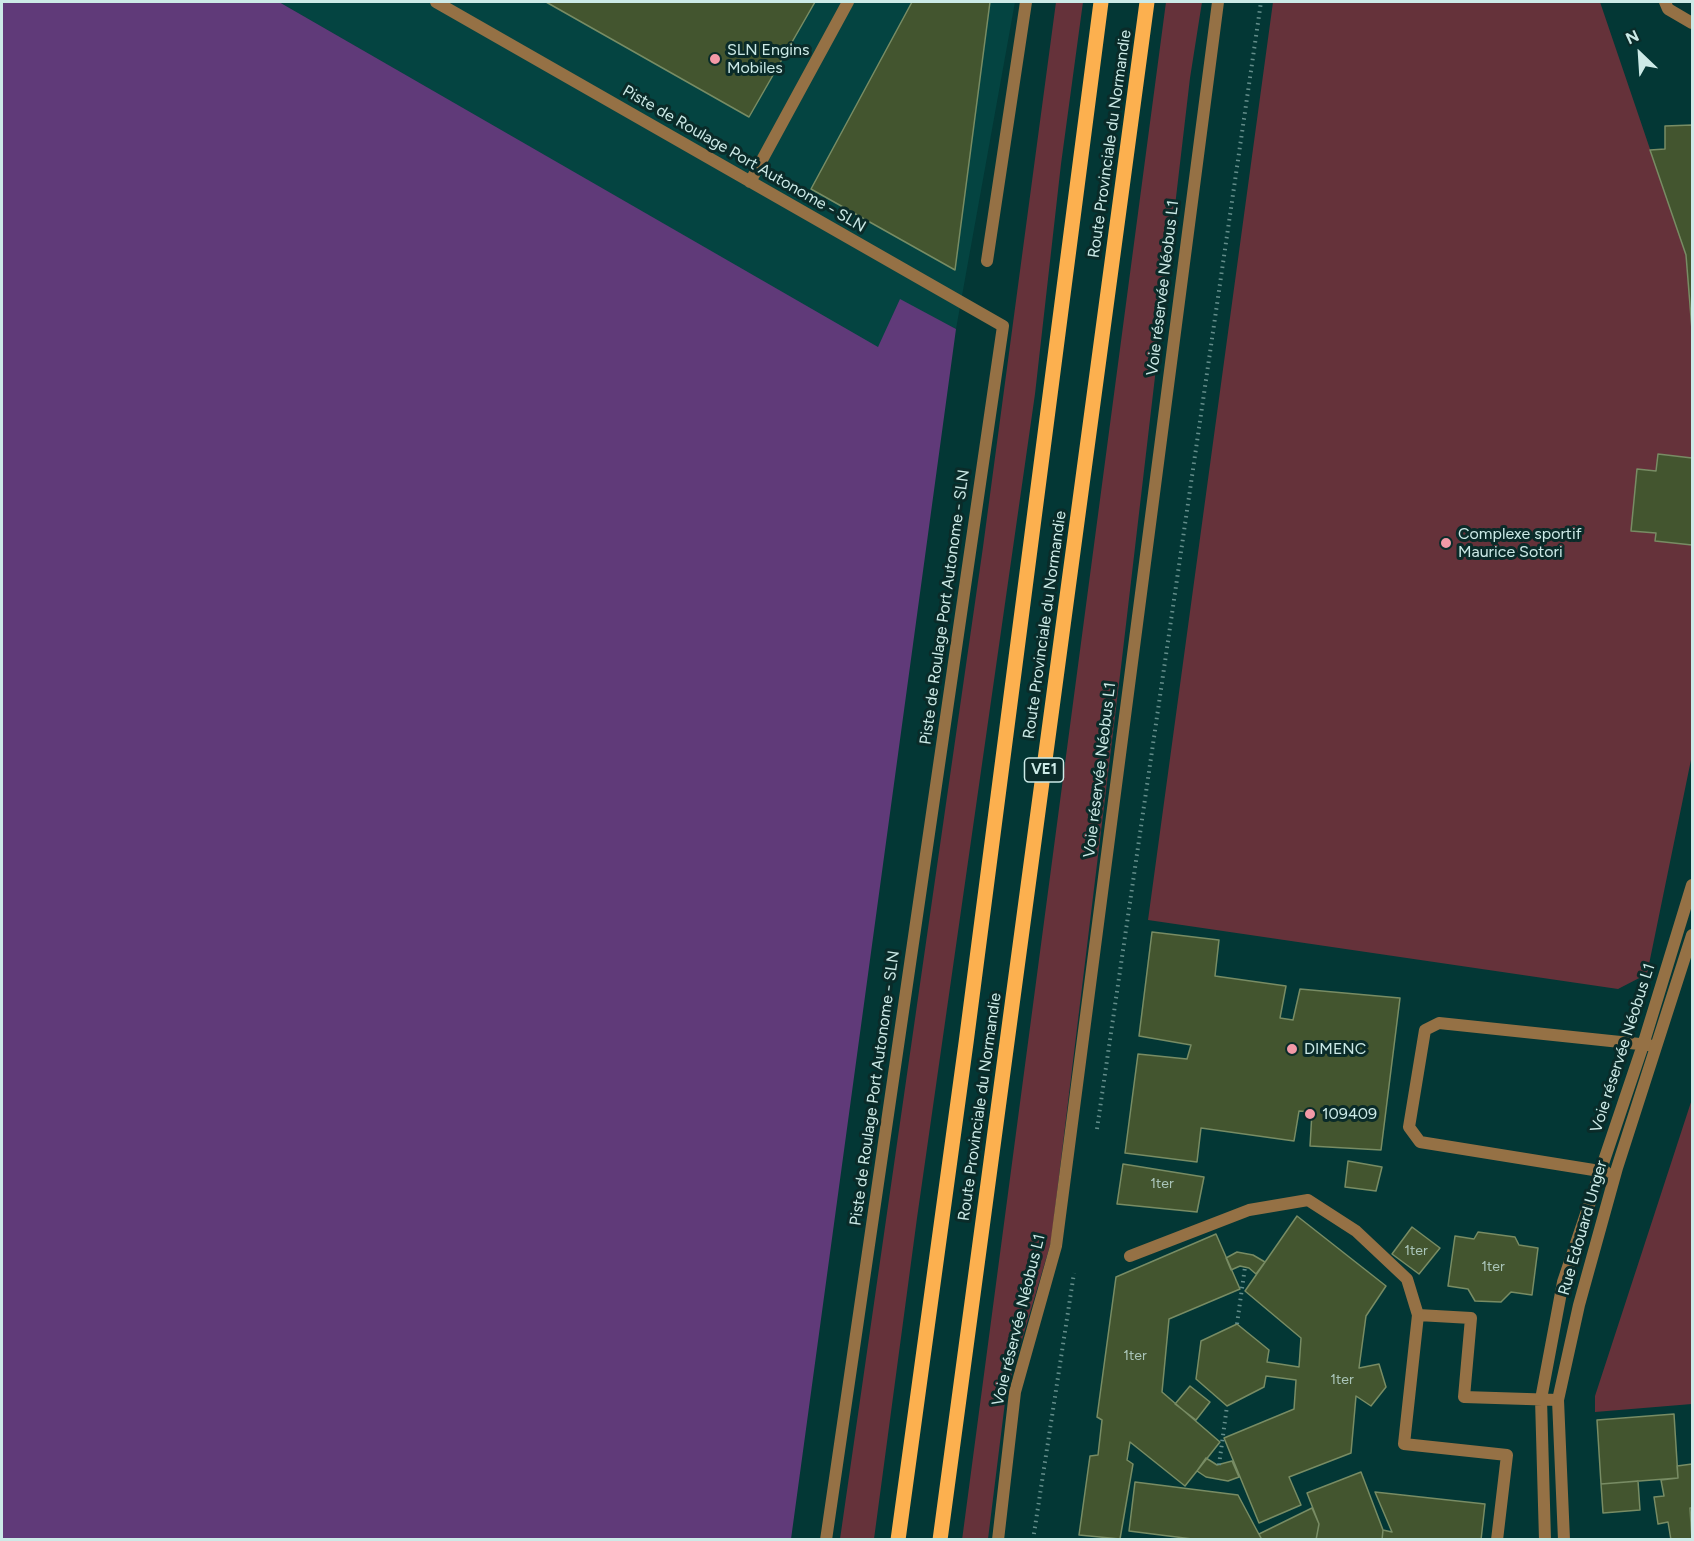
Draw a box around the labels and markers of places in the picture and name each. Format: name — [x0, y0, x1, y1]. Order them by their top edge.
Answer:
place label: SLN Engins Mobiles — [727, 40, 809, 78]
marker: SLN Engins Mobiles — [708, 52, 722, 66]
place label: Complexe sportif Maurice Sotori — [1458, 524, 1582, 562]
marker: Complexe sportif Maurice Sotori — [1439, 536, 1453, 550]
place label: DIMENC — [1304, 1039, 1366, 1059]
marker: DIMENC — [1285, 1042, 1299, 1056]
place label: 109409 — [1322, 1104, 1377, 1124]
marker: 109409 — [1303, 1107, 1317, 1121]

